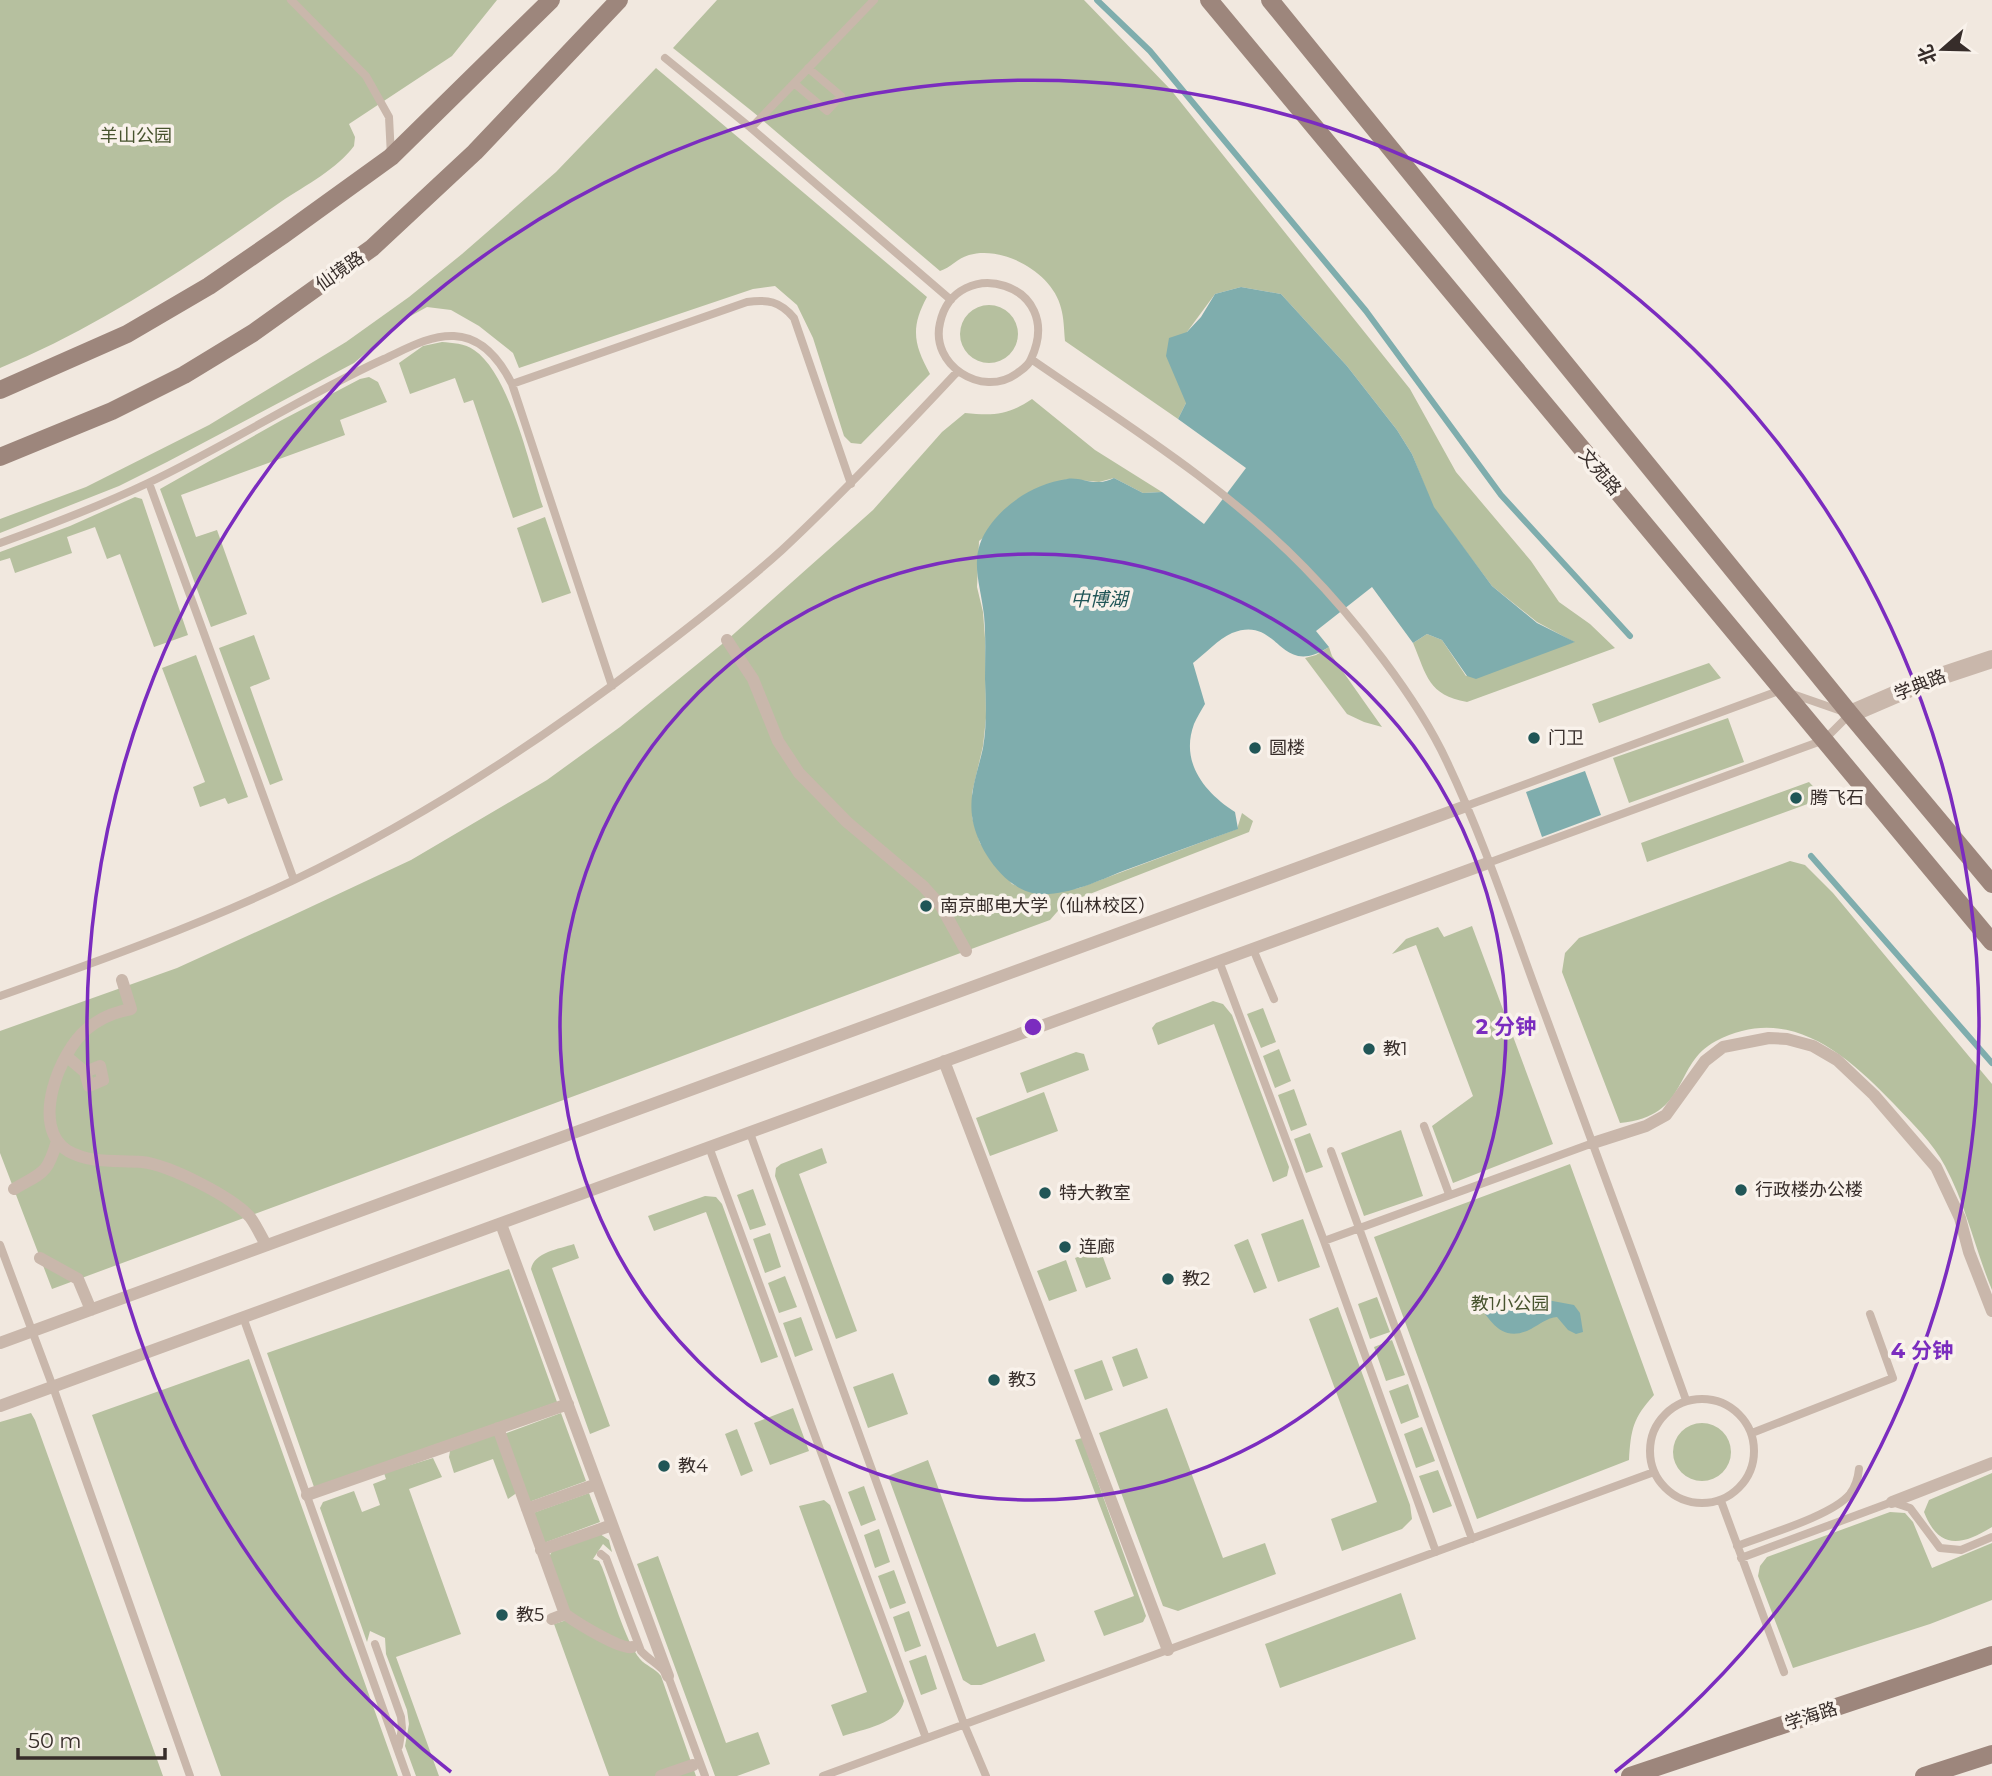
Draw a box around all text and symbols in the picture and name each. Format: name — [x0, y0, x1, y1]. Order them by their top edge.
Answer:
north arrow — [1908, 14, 1978, 84]
text: 北 — [1913, 42, 1942, 68]
park label: 羊山公园 — [100, 125, 172, 147]
street label: 仙境路 — [312, 247, 368, 295]
street label: 文苑路 — [1574, 444, 1626, 500]
water label: 中博湖 — [1070, 588, 1130, 611]
street label: 学典路 — [1891, 665, 1949, 705]
place label: 门卫 — [1548, 727, 1584, 749]
marker: 门卫 — [1526, 730, 1542, 746]
place label: 圆楼 — [1269, 737, 1305, 759]
marker: 圆楼 — [1247, 740, 1263, 756]
place label: 腾飞石 — [1810, 787, 1864, 809]
marker: 腾飞石 — [1788, 790, 1804, 806]
place label: 南京邮电大学（仙林校区） — [940, 895, 1156, 917]
marker: 南京邮电大学（仙林校区） — [918, 898, 934, 914]
text: 2 分钟 — [1476, 1014, 1536, 1039]
centre of rings — [1021, 1015, 1045, 1039]
place label: 教1 — [1383, 1038, 1408, 1060]
marker: 教1 — [1361, 1041, 1377, 1057]
place label: 行政楼办公楼 — [1755, 1179, 1863, 1201]
place label: 特大教室 — [1059, 1182, 1131, 1204]
marker: 行政楼办公楼 — [1733, 1182, 1749, 1198]
marker: 特大教室 — [1037, 1185, 1053, 1201]
place label: 连廊 — [1079, 1236, 1115, 1258]
marker: 连廊 — [1057, 1239, 1073, 1255]
place label: 教2 — [1182, 1268, 1210, 1290]
marker: 教2 — [1160, 1271, 1176, 1287]
park label: 教1小公园 — [1471, 1293, 1549, 1315]
text: 4 分钟 — [1891, 1338, 1953, 1363]
place label: 教3 — [1008, 1369, 1036, 1391]
marker: 教3 — [986, 1372, 1002, 1388]
place label: 教4 — [678, 1455, 708, 1477]
marker: 教4 — [656, 1458, 672, 1474]
place label: 教5 — [516, 1604, 544, 1626]
marker: 教5 — [494, 1607, 510, 1623]
street label: 学海路 — [1782, 1697, 1840, 1735]
scale bar — [18, 1716, 164, 1760]
text: 50 m — [28, 1728, 82, 1753]

